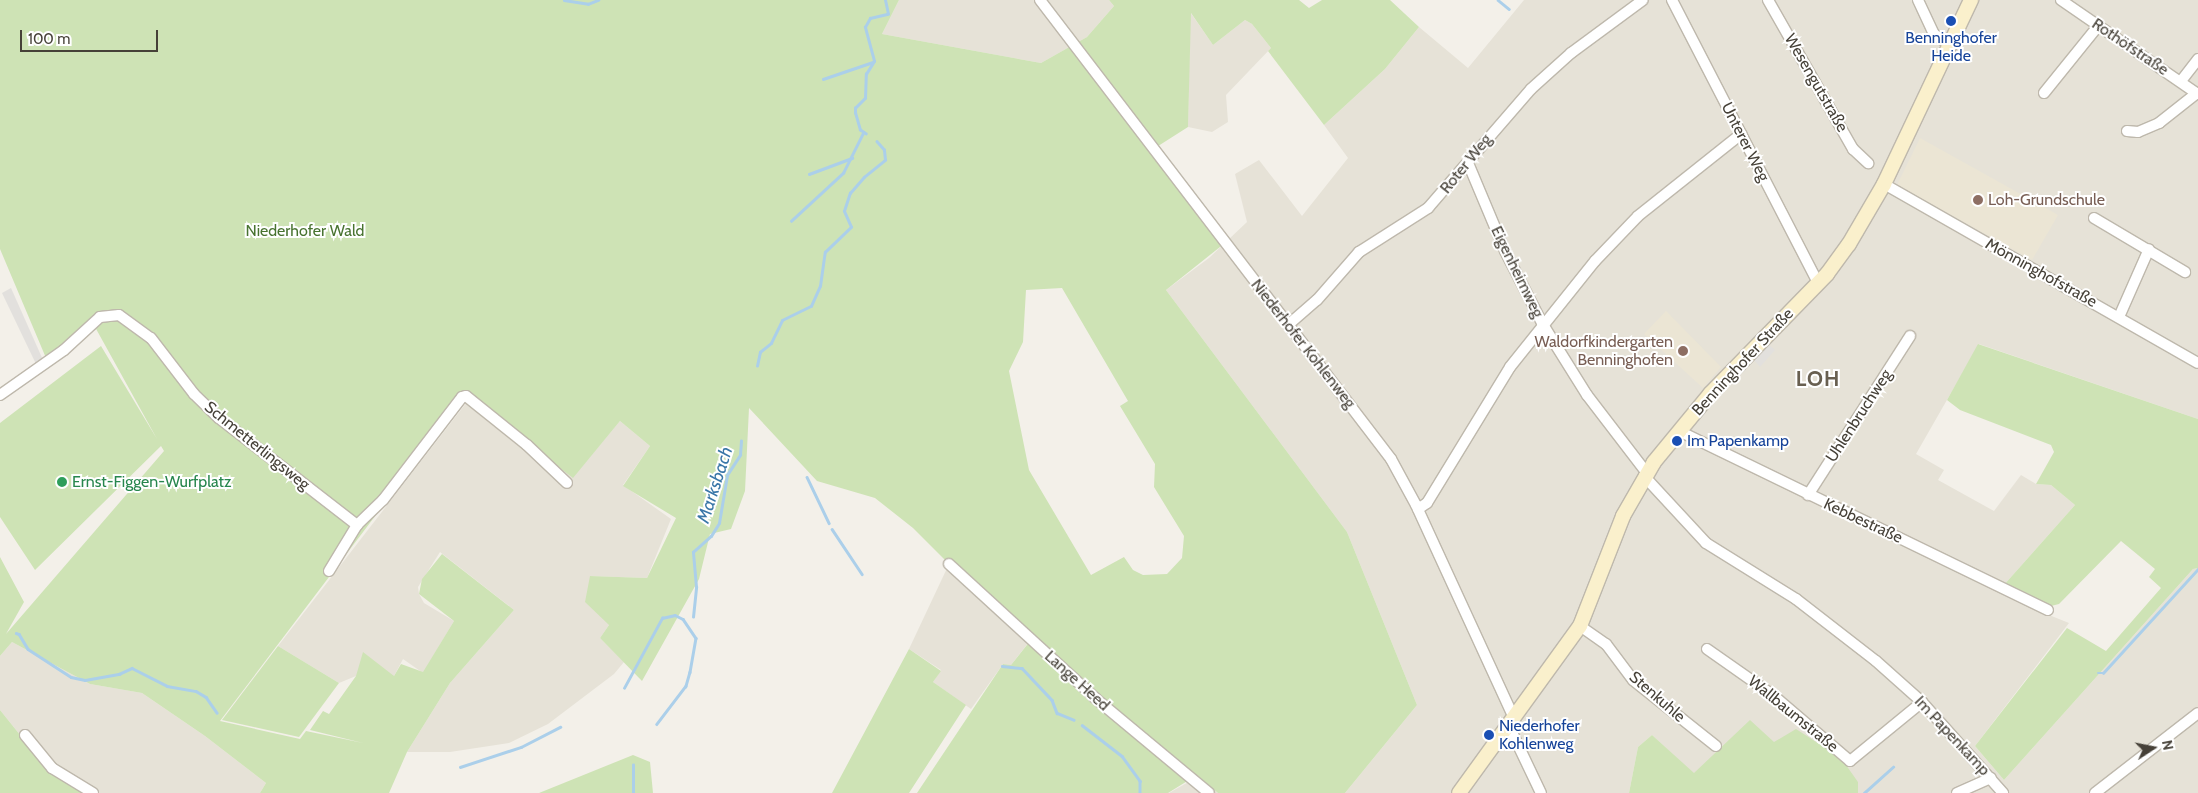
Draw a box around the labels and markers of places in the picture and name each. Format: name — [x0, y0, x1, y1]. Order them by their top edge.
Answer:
marker: Benninghofer Heide — [1945, 15, 1957, 27]
place label: Benninghofer Heide — [1905, 28, 1997, 66]
place label: Loh-Grundschule — [1988, 190, 2105, 210]
marker: Loh-Grundschule — [1972, 194, 1984, 206]
place label: Waldorfkindergarten Benninghofen — [1534, 332, 1673, 370]
marker: Waldorfkindergarten Benninghofen — [1677, 345, 1689, 357]
place label: Im Papenkamp — [1687, 431, 1789, 451]
marker: Im Papenkamp — [1671, 435, 1683, 447]
place label: Ernst-Figgen-Wurfplatz — [72, 472, 231, 492]
marker: Ernst-Figgen-Wurfplatz — [56, 476, 68, 488]
place label: Niederhofer Kohlenweg — [1499, 716, 1580, 754]
marker: Niederhofer Kohlenweg — [1483, 729, 1495, 741]

